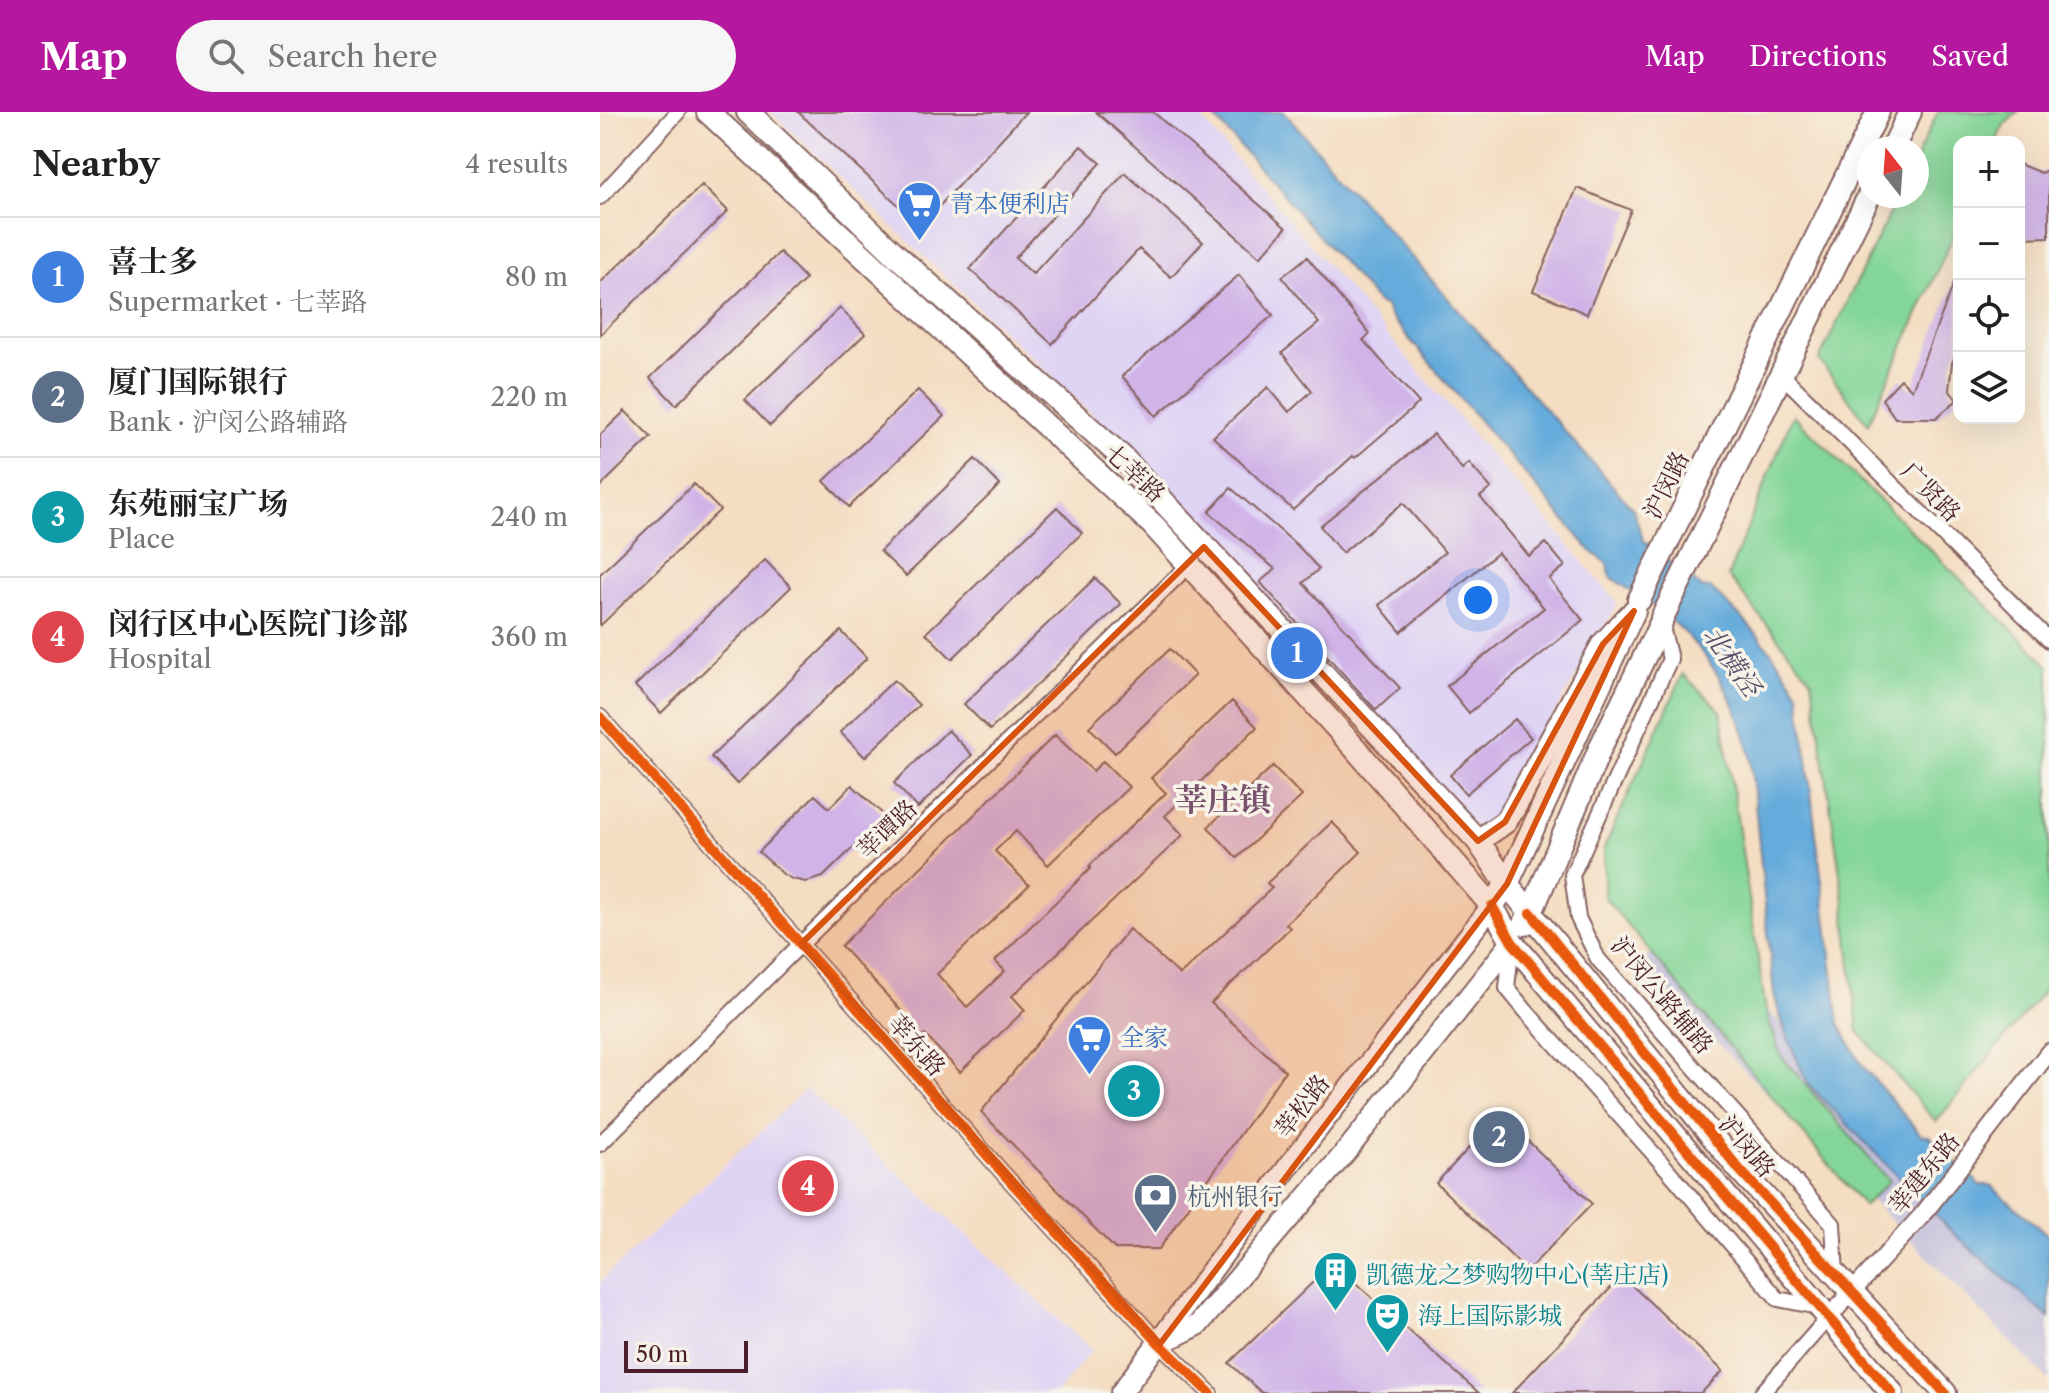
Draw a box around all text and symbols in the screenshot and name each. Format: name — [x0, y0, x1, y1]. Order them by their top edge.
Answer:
search box — [176, 20, 736, 92]
text: Map — [40, 33, 128, 80]
icon: search — [204, 34, 248, 78]
text: Search here — [268, 38, 438, 75]
text: Map — [1645, 39, 1705, 73]
text: Directions — [1749, 39, 1887, 73]
text: Saved — [1931, 39, 2009, 73]
north arrow — [1857, 136, 1929, 208]
map controls — [1953, 136, 2025, 424]
button: + — [1953, 136, 2025, 208]
text: Nearby — [32, 143, 160, 185]
text: 4 results — [465, 148, 568, 180]
supermarket icon: 青本便利店 — [895, 179, 943, 242]
place label: 青本便利店 — [950, 189, 1070, 218]
button: − — [1953, 208, 2025, 280]
text: 喜士多 — [108, 243, 198, 280]
text: 1 — [52, 261, 64, 293]
text: 80 m — [505, 261, 568, 293]
button: locate — [1953, 280, 2025, 352]
text: Supermarket · 七莘路 — [108, 286, 367, 318]
button: layers — [1953, 352, 2025, 424]
text: 厦门国际银行 — [108, 363, 288, 400]
text: 2 — [50, 381, 66, 413]
text: 220 m — [490, 381, 568, 413]
text: Bank · 沪闵公路辅路 — [108, 406, 348, 438]
street label: 七莘路 — [1099, 438, 1171, 508]
street label: 沪闵路 — [1637, 446, 1695, 524]
street label: 广贤路 — [1895, 456, 1967, 528]
text: 东苑丽宝广场 — [108, 485, 288, 522]
text: 3 — [51, 501, 65, 533]
text: 240 m — [490, 501, 568, 533]
text: Place — [108, 523, 175, 555]
your location — [1458, 580, 1498, 620]
text: 闵行区中心医院门诊部 — [108, 605, 408, 642]
water label: 北横泾 — [1697, 620, 1769, 704]
text: 4 — [50, 621, 66, 653]
text: 360 m — [491, 621, 568, 653]
pin: 1 — [1271, 623, 1323, 683]
text: Hospital — [108, 643, 212, 675]
district label: 莘庄镇 — [1175, 780, 1271, 819]
street label: 莘谭路 — [851, 794, 923, 864]
street label: 沪闵公路辅路 — [1605, 931, 1719, 1059]
street label: 莘东路 — [882, 1008, 952, 1082]
supermarket icon: 全家 — [1065, 1013, 1113, 1076]
place label: 全家 — [1120, 1023, 1168, 1052]
pin: 3 — [1108, 1061, 1160, 1121]
street label: 莘松路 — [1268, 1069, 1336, 1143]
pin: 2 — [1473, 1107, 1525, 1167]
street label: 沪闵路 — [1713, 1109, 1781, 1183]
street label: 莘建东路 — [1883, 1127, 1965, 1219]
pin: 4 — [782, 1156, 834, 1216]
bank icon: 杭州银行 — [1132, 1172, 1180, 1235]
place label: 杭州银行 — [1187, 1182, 1283, 1211]
building icon: 凯德龙之梦购物中心(莘庄店) — [1311, 1250, 1359, 1313]
place label: 凯德龙之梦购物中心(莘庄店) — [1366, 1260, 1669, 1289]
theatre icon: 海上国际影城 — [1363, 1291, 1411, 1354]
place label: 海上国际影城 — [1418, 1301, 1562, 1330]
scale bar — [624, 1337, 748, 1373]
text: 50 m — [636, 1341, 688, 1368]

